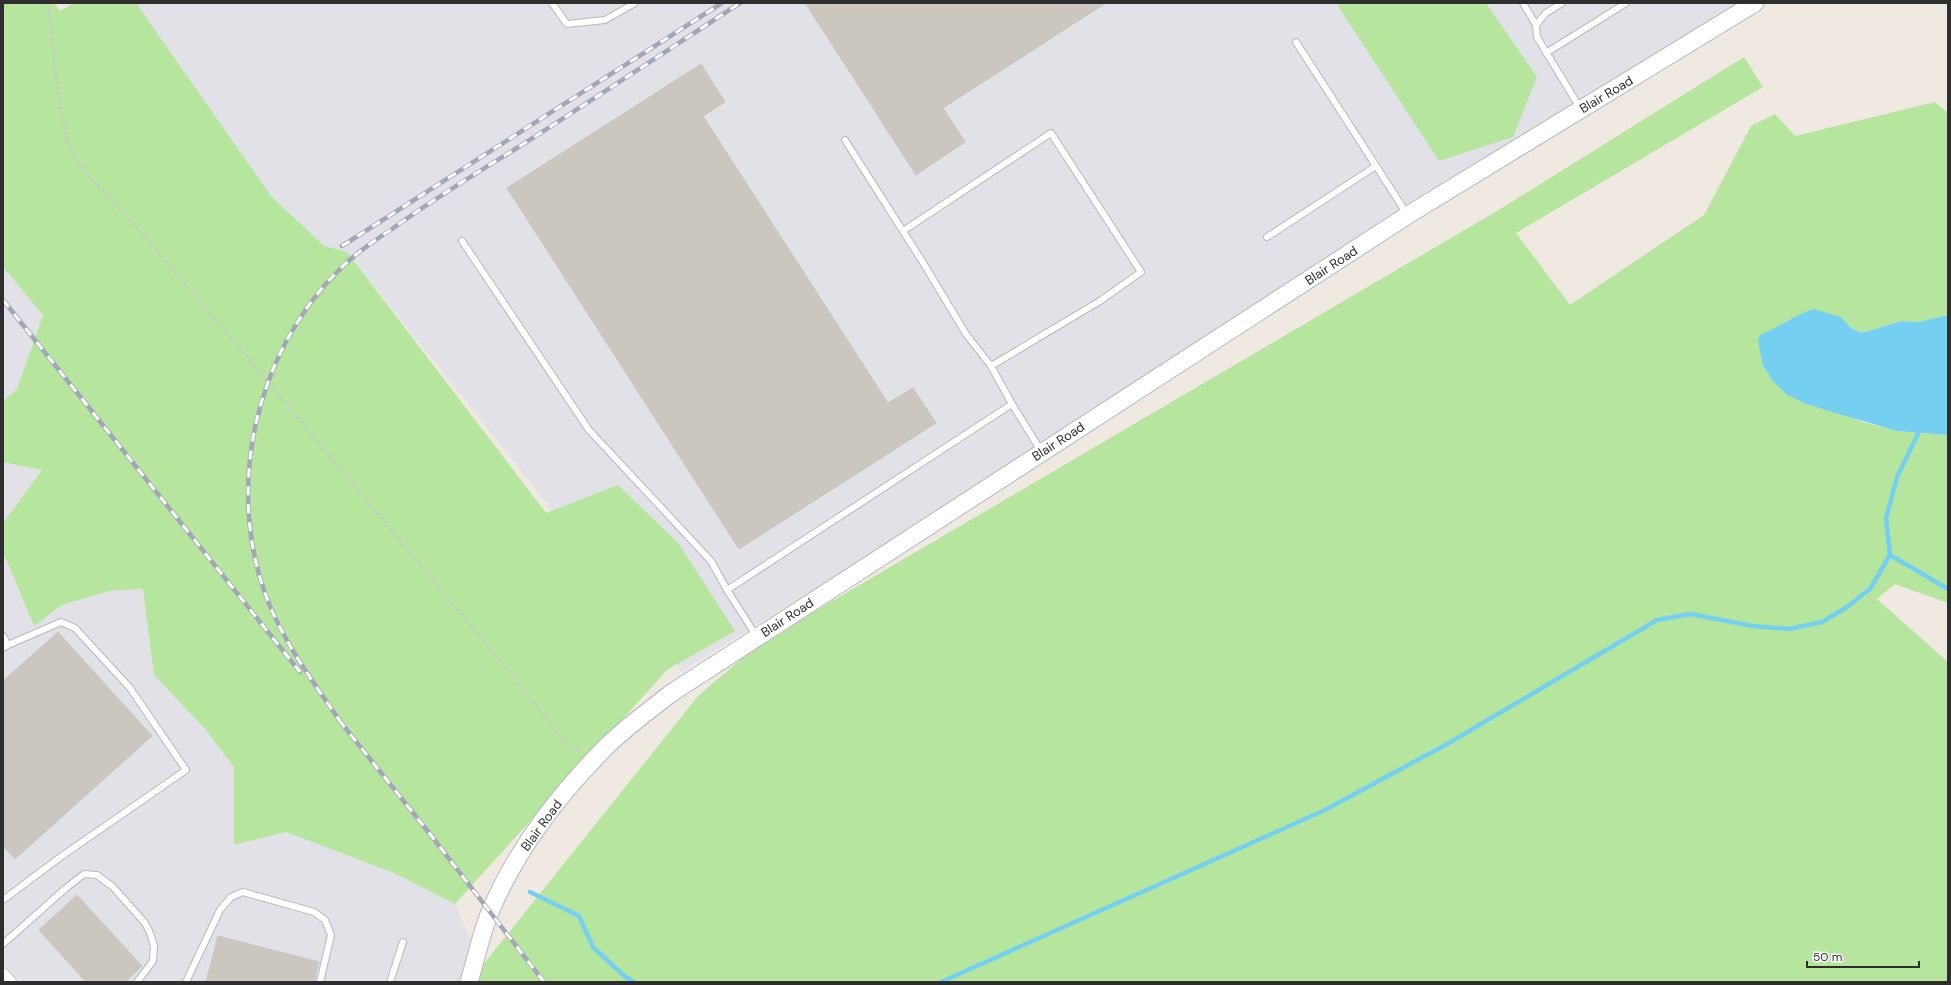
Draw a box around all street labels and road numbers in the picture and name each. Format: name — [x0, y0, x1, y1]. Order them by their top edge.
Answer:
street label: Blair Road — [1576, 72, 1636, 117]
street label: Blair Road — [1302, 242, 1361, 289]
street label: Blair Road — [1029, 418, 1088, 465]
street label: Blair Road — [758, 594, 817, 641]
street label: Blair Road — [517, 796, 566, 854]

